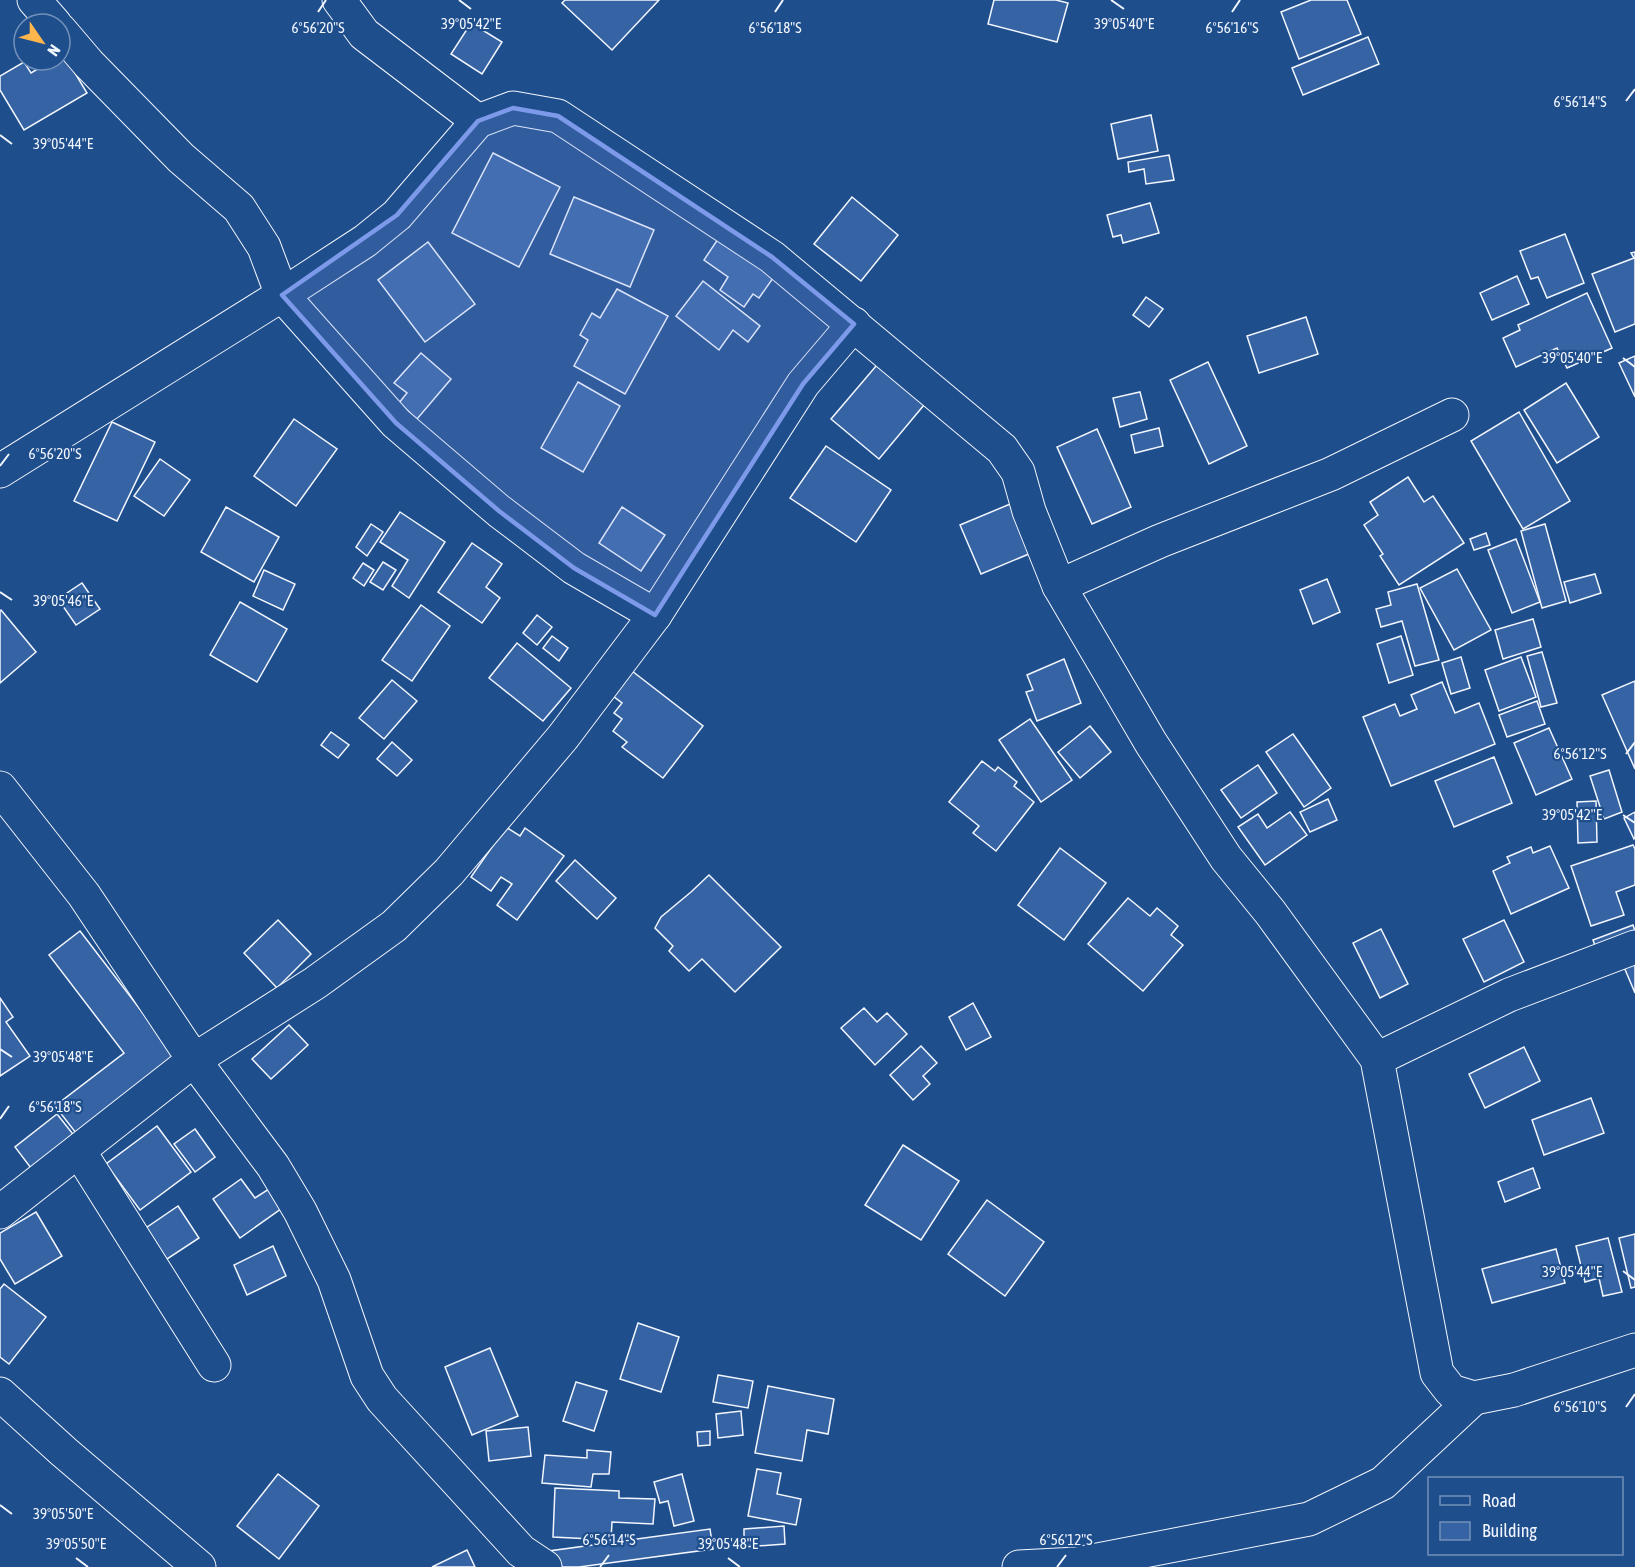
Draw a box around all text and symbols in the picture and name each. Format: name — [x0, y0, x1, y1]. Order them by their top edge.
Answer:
north arrow — [12, 12, 72, 72]
text: 39°05'42"E — [441, 15, 502, 32]
text: 39°05'40"E — [1094, 15, 1155, 32]
text: 6°56'20"S — [291, 19, 345, 36]
text: 6°56'18"S — [748, 19, 802, 36]
text: 6°56'16"S — [1205, 19, 1259, 36]
text: N — [44, 42, 64, 60]
text: 6°56'14"S — [1553, 93, 1607, 110]
text: 39°05'44"E — [33, 135, 94, 152]
text: 39°05'40"E — [1542, 349, 1603, 366]
text: 6°56'20"S — [28, 445, 82, 462]
text: 39°05'46"E — [33, 592, 94, 609]
text: 6°56'12"S — [1553, 745, 1607, 762]
text: 39°05'42"E — [1542, 806, 1603, 823]
text: 39°05'48"E — [33, 1048, 94, 1065]
text: 6°56'18"S — [28, 1098, 82, 1115]
text: 39°05'44"E — [1542, 1263, 1603, 1280]
text: 6°56'10"S — [1553, 1398, 1607, 1415]
legend — [1428, 1477, 1623, 1555]
text: Road — [1482, 1490, 1516, 1511]
text: 39°05'50"E — [33, 1505, 94, 1522]
text: Building — [1482, 1520, 1537, 1541]
text: 6°56'14"S — [582, 1531, 636, 1548]
text: 6°56'12"S — [1039, 1531, 1093, 1548]
text: 39°05'50"E — [46, 1535, 107, 1552]
text: 39°05'48"E — [698, 1535, 759, 1552]

